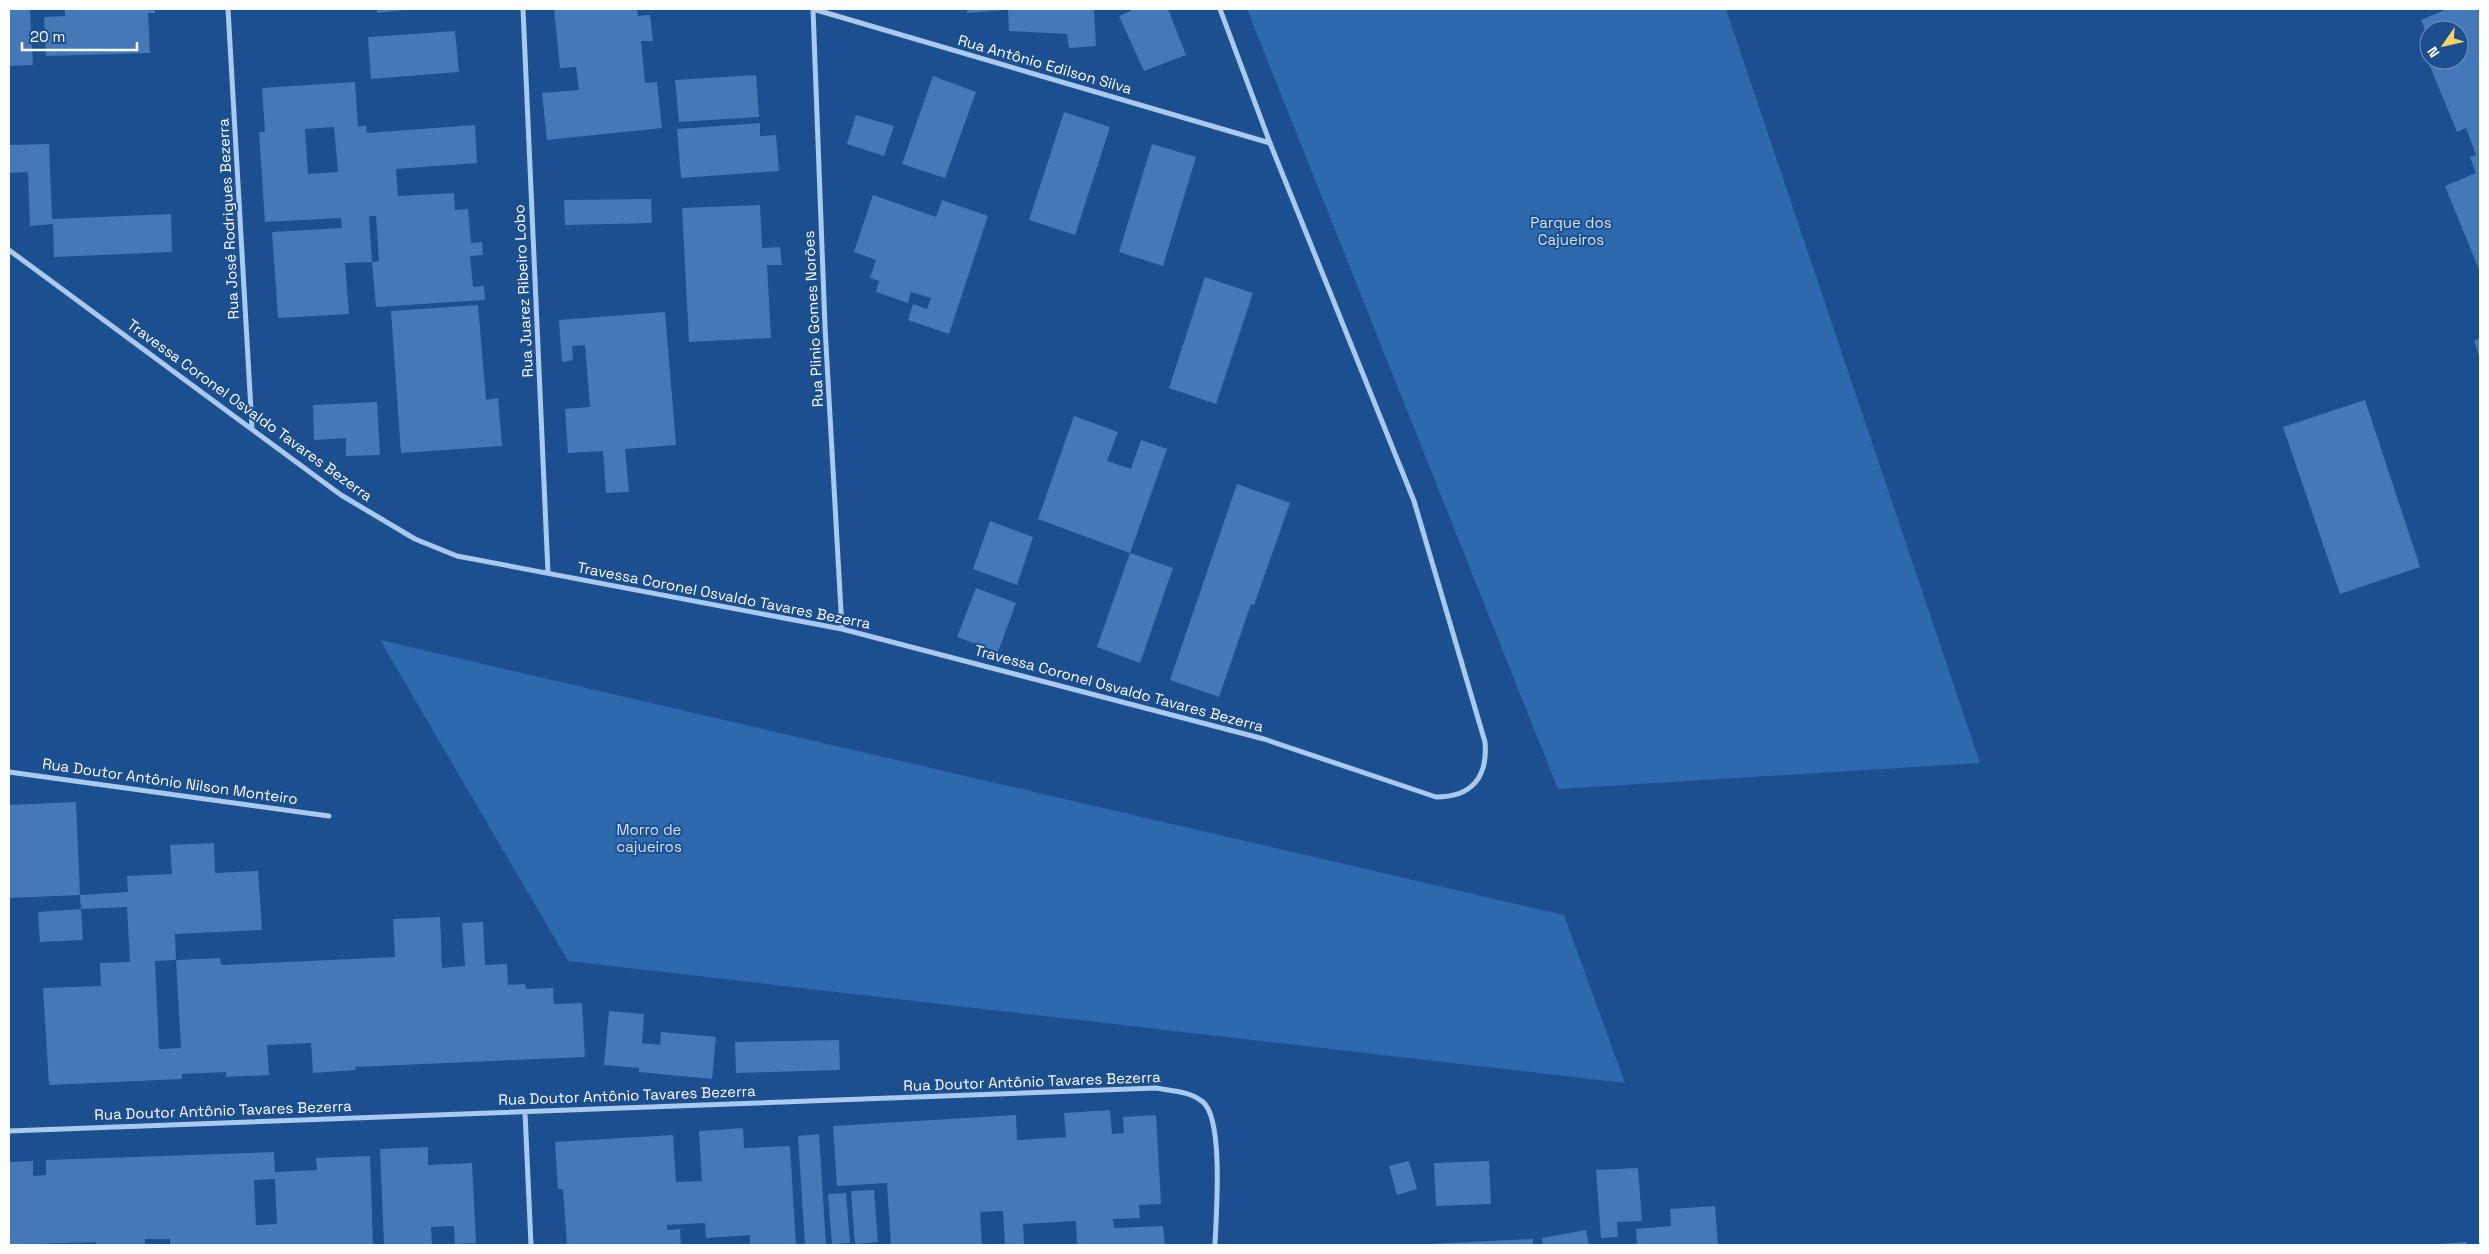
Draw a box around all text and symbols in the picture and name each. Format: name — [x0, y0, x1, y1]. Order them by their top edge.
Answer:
scale bar — [22, 20, 138, 52]
north arrow — [2419, 20, 2469, 70]
text: 20 m — [30, 27, 65, 46]
street label: Rua Antônio Edilson Silva — [956, 30, 1134, 98]
text: N — [2423, 43, 2443, 61]
street label: Rua José Rodrigues Bezerra — [213, 118, 243, 320]
street label: Rua Juarez Ribeiro Lobo — [509, 204, 537, 378]
park label: Parque dos Cajueiros — [1530, 213, 1612, 249]
street label: Rua Plinio Gomes Norões — [799, 230, 827, 408]
street label: Travessa Coronel Osvaldo Tavares Bezerra — [124, 315, 377, 506]
street label: Travessa Coronel Osvaldo Tavares Bezerra — [576, 557, 873, 633]
street label: Travessa Coronel Osvaldo Tavares Bezerra — [972, 640, 1266, 736]
street label: Rua Doutor Antônio Nilson Monteiro — [41, 754, 299, 808]
park label: Morro de cajueiros — [616, 820, 682, 856]
street label: Rua Doutor Antônio Tavares Bezerra — [903, 1067, 1161, 1095]
street label: Rua Doutor Antônio Tavares Bezerra — [498, 1081, 756, 1109]
street label: Rua Doutor Antônio Tavares Bezerra — [94, 1096, 352, 1124]

